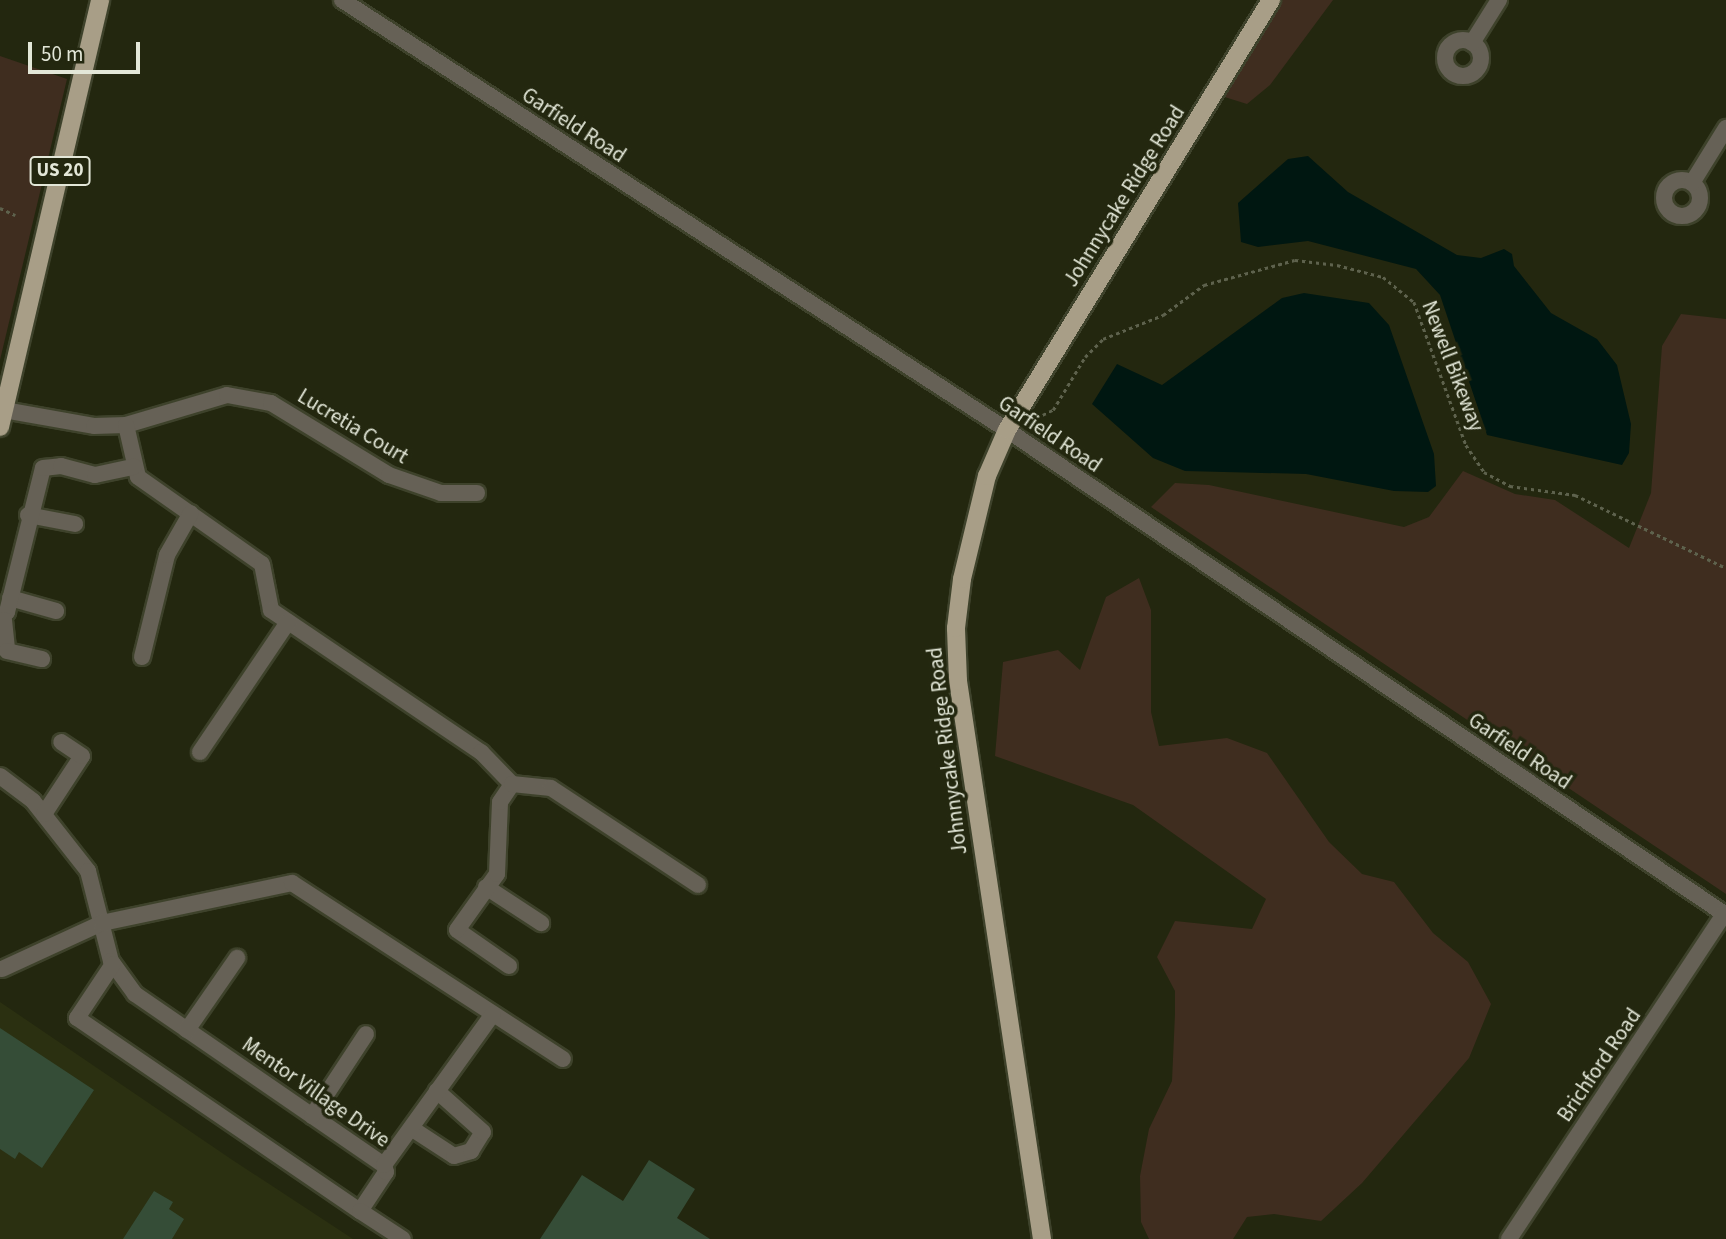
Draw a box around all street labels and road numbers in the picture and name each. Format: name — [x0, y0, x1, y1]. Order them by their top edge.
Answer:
street label: Garfield Road — [517, 82, 631, 168]
street label: Johnnycake Ridge Road — [1058, 101, 1190, 291]
road number: US 20 — [28, 155, 92, 186]
street label: Newell Bikeway — [1417, 297, 1489, 435]
street label: Lucretia Court — [293, 383, 413, 469]
street label: Garfield Road — [994, 390, 1106, 478]
street label: Johnnycake Ridge Road — [922, 646, 972, 856]
street label: Garfield Road — [1464, 707, 1576, 795]
street label: Brichford Road — [1552, 1004, 1646, 1126]
street label: Mentor Village Drive — [237, 1032, 395, 1152]

